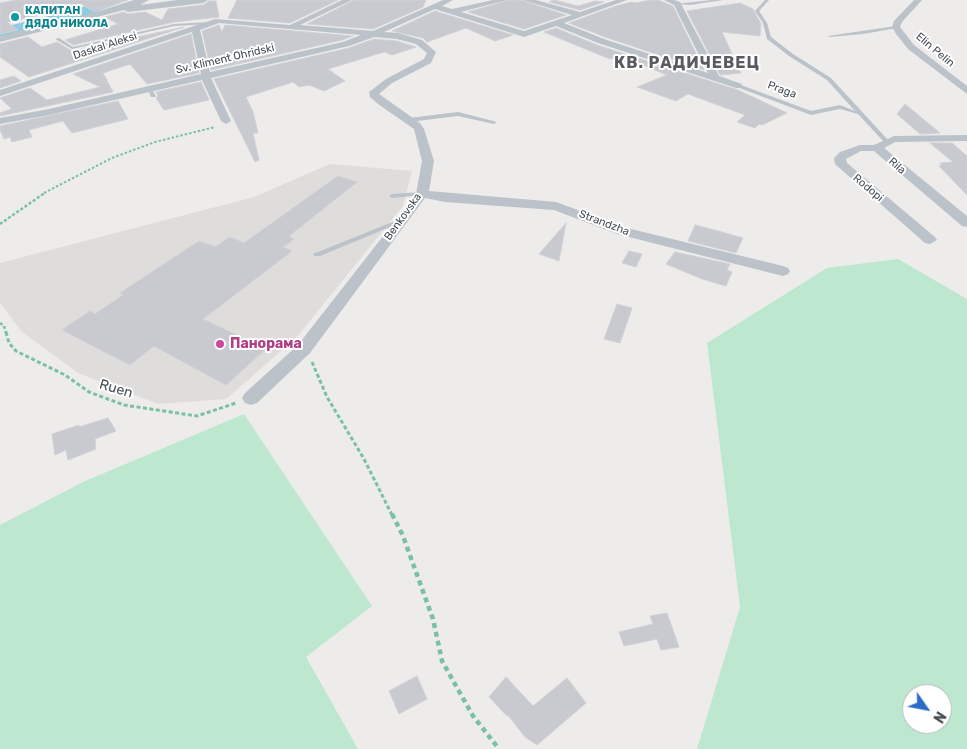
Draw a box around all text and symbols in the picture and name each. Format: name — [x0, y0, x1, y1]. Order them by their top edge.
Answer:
place label: КАПИТАН ДЯДО НИКОЛА — [25, 4, 108, 30]
marker: КАПИТАН ДЯДО НИКОЛА — [9, 11, 21, 23]
street label: Daskal Aleksi — [71, 29, 139, 63]
street label: Elin Pelin — [913, 30, 957, 70]
street label: Sv. Kliment Ohridski — [174, 41, 276, 77]
district label: КВ. РАДИЧЕВЕЦ — [612, 53, 762, 73]
street label: Praga — [766, 79, 798, 101]
street label: Rila — [886, 155, 908, 177]
street label: Rodopi — [850, 172, 886, 204]
street label: Benkovska — [382, 191, 424, 243]
street label: Strandzha — [577, 207, 631, 239]
place label: Панорама — [230, 336, 302, 352]
marker: Панорама — [214, 338, 226, 350]
street label: Ruen — [97, 376, 135, 402]
north arrow — [902, 684, 952, 734]
text: N — [929, 708, 949, 726]

